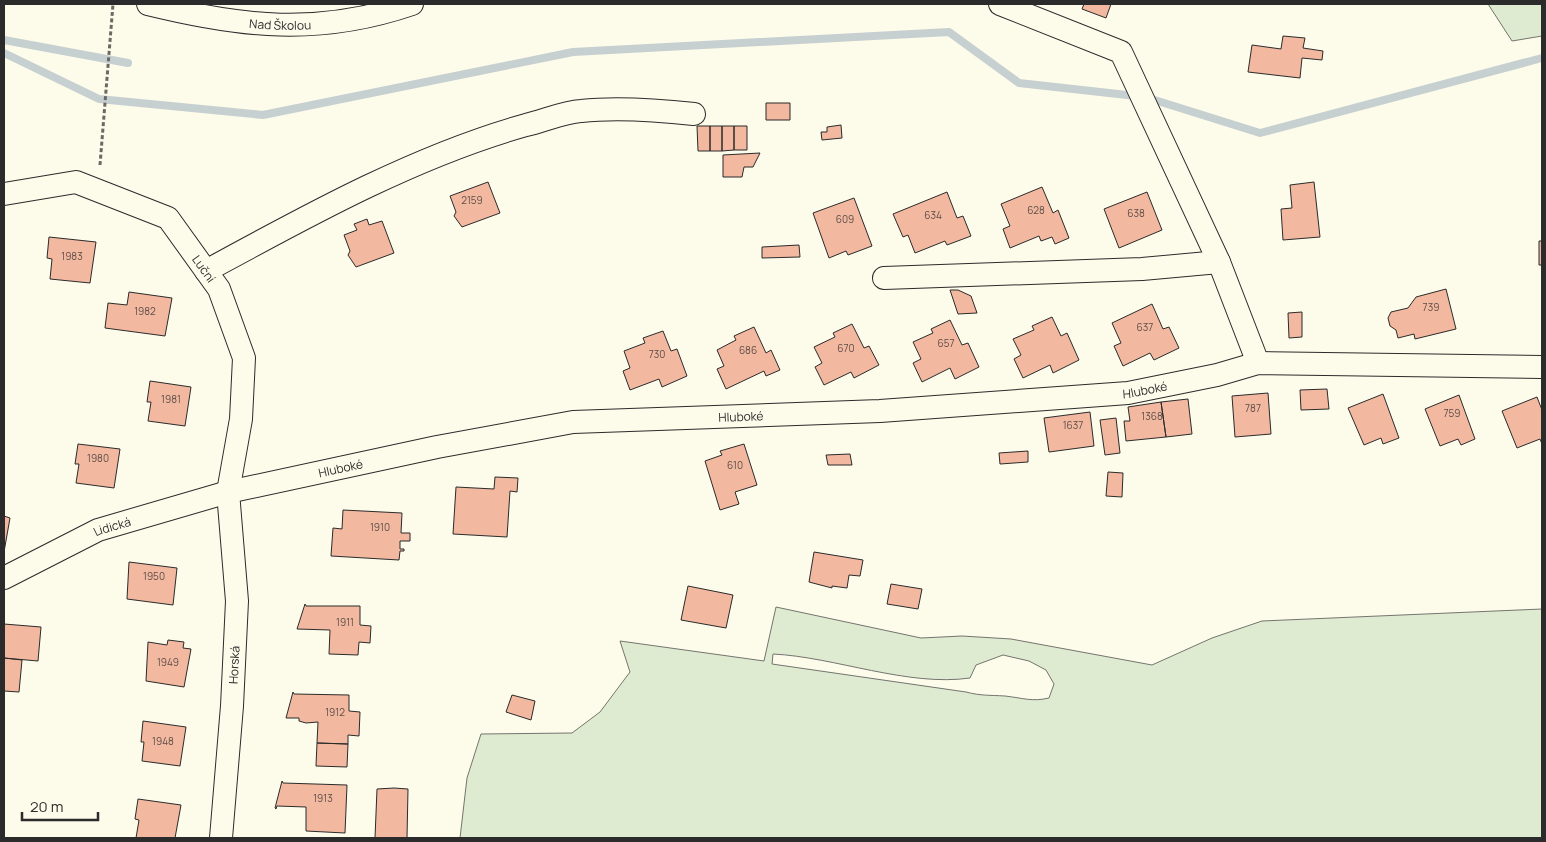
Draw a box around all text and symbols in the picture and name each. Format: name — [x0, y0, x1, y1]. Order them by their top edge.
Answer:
street label: Nad Školou — [249, 14, 311, 33]
house number: 2159 — [461, 193, 483, 207]
house number: 628 — [1027, 203, 1045, 217]
house number: 638 — [1127, 206, 1145, 220]
house number: 634 — [924, 208, 942, 222]
house number: 609 — [836, 212, 854, 226]
house number: 1983 — [61, 249, 83, 263]
street label: Luční — [189, 251, 220, 286]
house number: 739 — [1423, 300, 1439, 314]
house number: 1982 — [134, 304, 156, 318]
house number: 637 — [1137, 320, 1153, 334]
house number: 657 — [937, 336, 955, 350]
house number: 670 — [837, 341, 855, 355]
house number: 686 — [739, 343, 757, 357]
house number: 730 — [649, 347, 665, 361]
street label: Hluboké — [1122, 377, 1169, 402]
house number: 1981 — [161, 392, 181, 406]
house number: 787 — [1245, 401, 1261, 415]
house number: 759 — [1443, 406, 1461, 420]
street label: Hluboké — [718, 407, 764, 425]
house number: 1368 — [1141, 409, 1163, 423]
house number: 1637 — [1063, 418, 1083, 432]
house number: 1980 — [87, 451, 109, 465]
street label: Hluboké — [317, 455, 364, 481]
house number: 610 — [727, 458, 743, 472]
street label: Lidická — [90, 512, 133, 540]
house number: 1910 — [370, 520, 390, 534]
house number: 1950 — [143, 569, 165, 583]
house number: 1911 — [336, 615, 354, 629]
street label: Horská — [225, 645, 243, 685]
house number: 1949 — [157, 655, 179, 669]
house number: 1912 — [325, 705, 345, 719]
house number: 1948 — [152, 734, 174, 748]
scale bar — [22, 790, 99, 822]
house number: 1913 — [313, 791, 333, 805]
text: 20 m — [30, 796, 63, 817]

